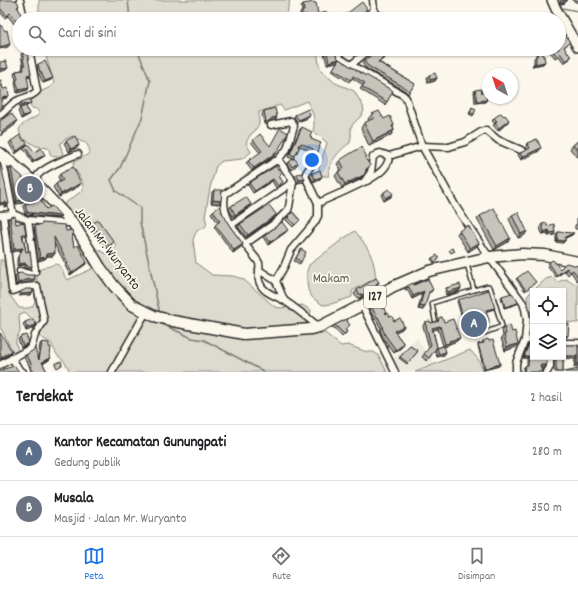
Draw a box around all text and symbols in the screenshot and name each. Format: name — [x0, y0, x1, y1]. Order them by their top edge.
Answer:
search box — [12, 12, 566, 56]
icon: search — [26, 23, 48, 45]
text: Cari di sini — [58, 23, 116, 45]
north arrow — [482, 68, 518, 104]
your location — [302, 150, 322, 170]
pin: B — [17, 174, 43, 204]
street label: Jalan Mr. Wuryanto — [69, 203, 145, 295]
park label: Makam — [313, 269, 349, 289]
road number: 127 — [364, 286, 386, 308]
map controls — [530, 288, 566, 360]
button: locate — [530, 288, 566, 324]
pin: A — [461, 309, 487, 339]
button: layers — [530, 324, 566, 360]
text: Terdekat — [16, 386, 73, 410]
text: 2 hasil — [530, 389, 562, 408]
text: Kantor Kecamatan Gunungpati — [54, 432, 226, 454]
text: A — [25, 443, 33, 462]
text: 280 m — [532, 443, 562, 462]
text: Gedung publik — [54, 454, 121, 473]
text: Musala — [54, 488, 93, 510]
text: B — [26, 499, 32, 518]
text: 350 m — [531, 499, 562, 518]
text: Masjid · Jalan Mr. Wuryanto — [54, 510, 186, 529]
tab: Peta — [83, 545, 105, 585]
tab: Rute — [270, 545, 292, 585]
tab: Disimpan — [458, 545, 495, 585]

